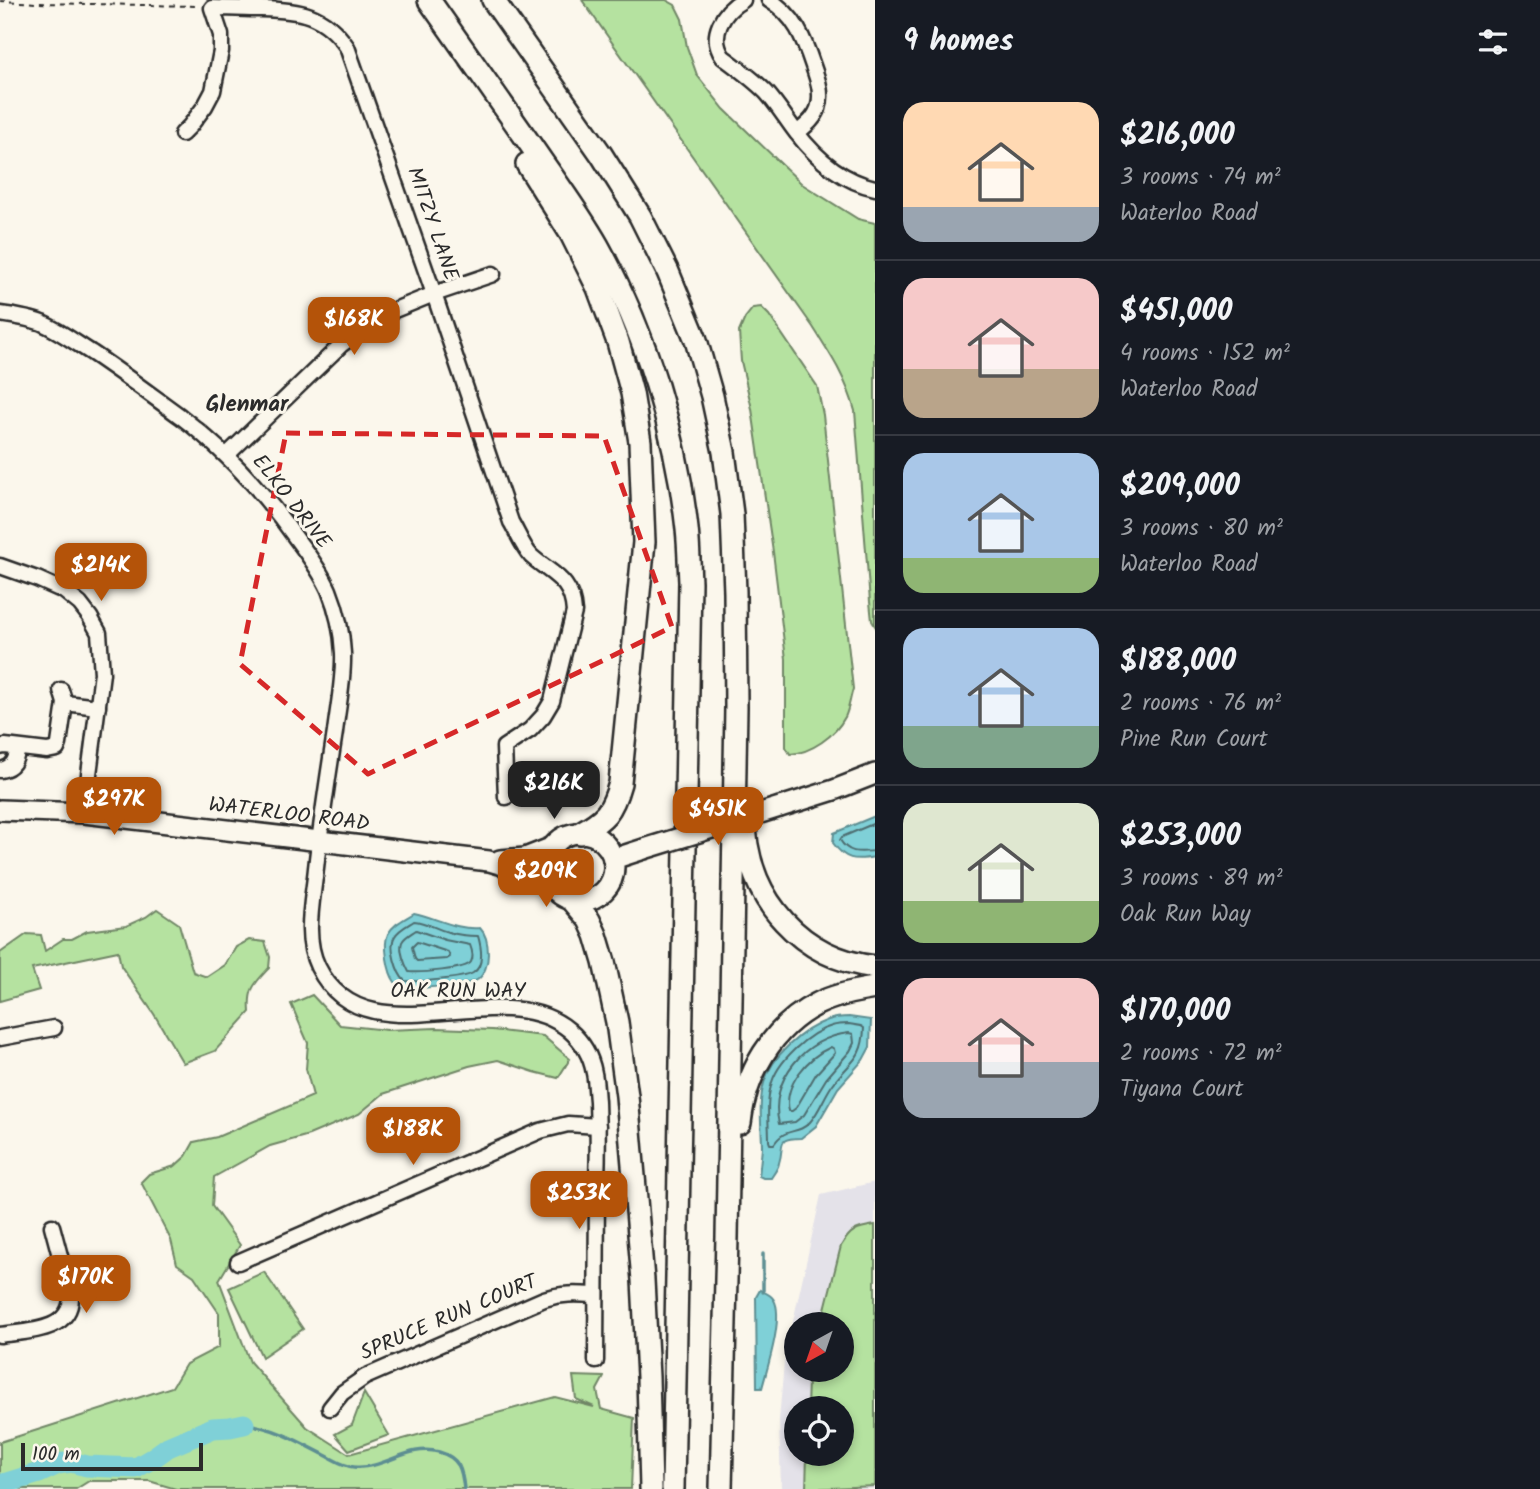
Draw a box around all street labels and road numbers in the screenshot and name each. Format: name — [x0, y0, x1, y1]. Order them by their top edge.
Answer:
street label: MITZY LANE — [397, 163, 467, 286]
street label: ELKO DRIVE — [243, 447, 339, 557]
street label: WATERLOO ROAD — [207, 789, 371, 841]
street label: OAK RUN WAY — [390, 975, 527, 1008]
street label: SPRUCE RUN COURT — [355, 1265, 544, 1370]

